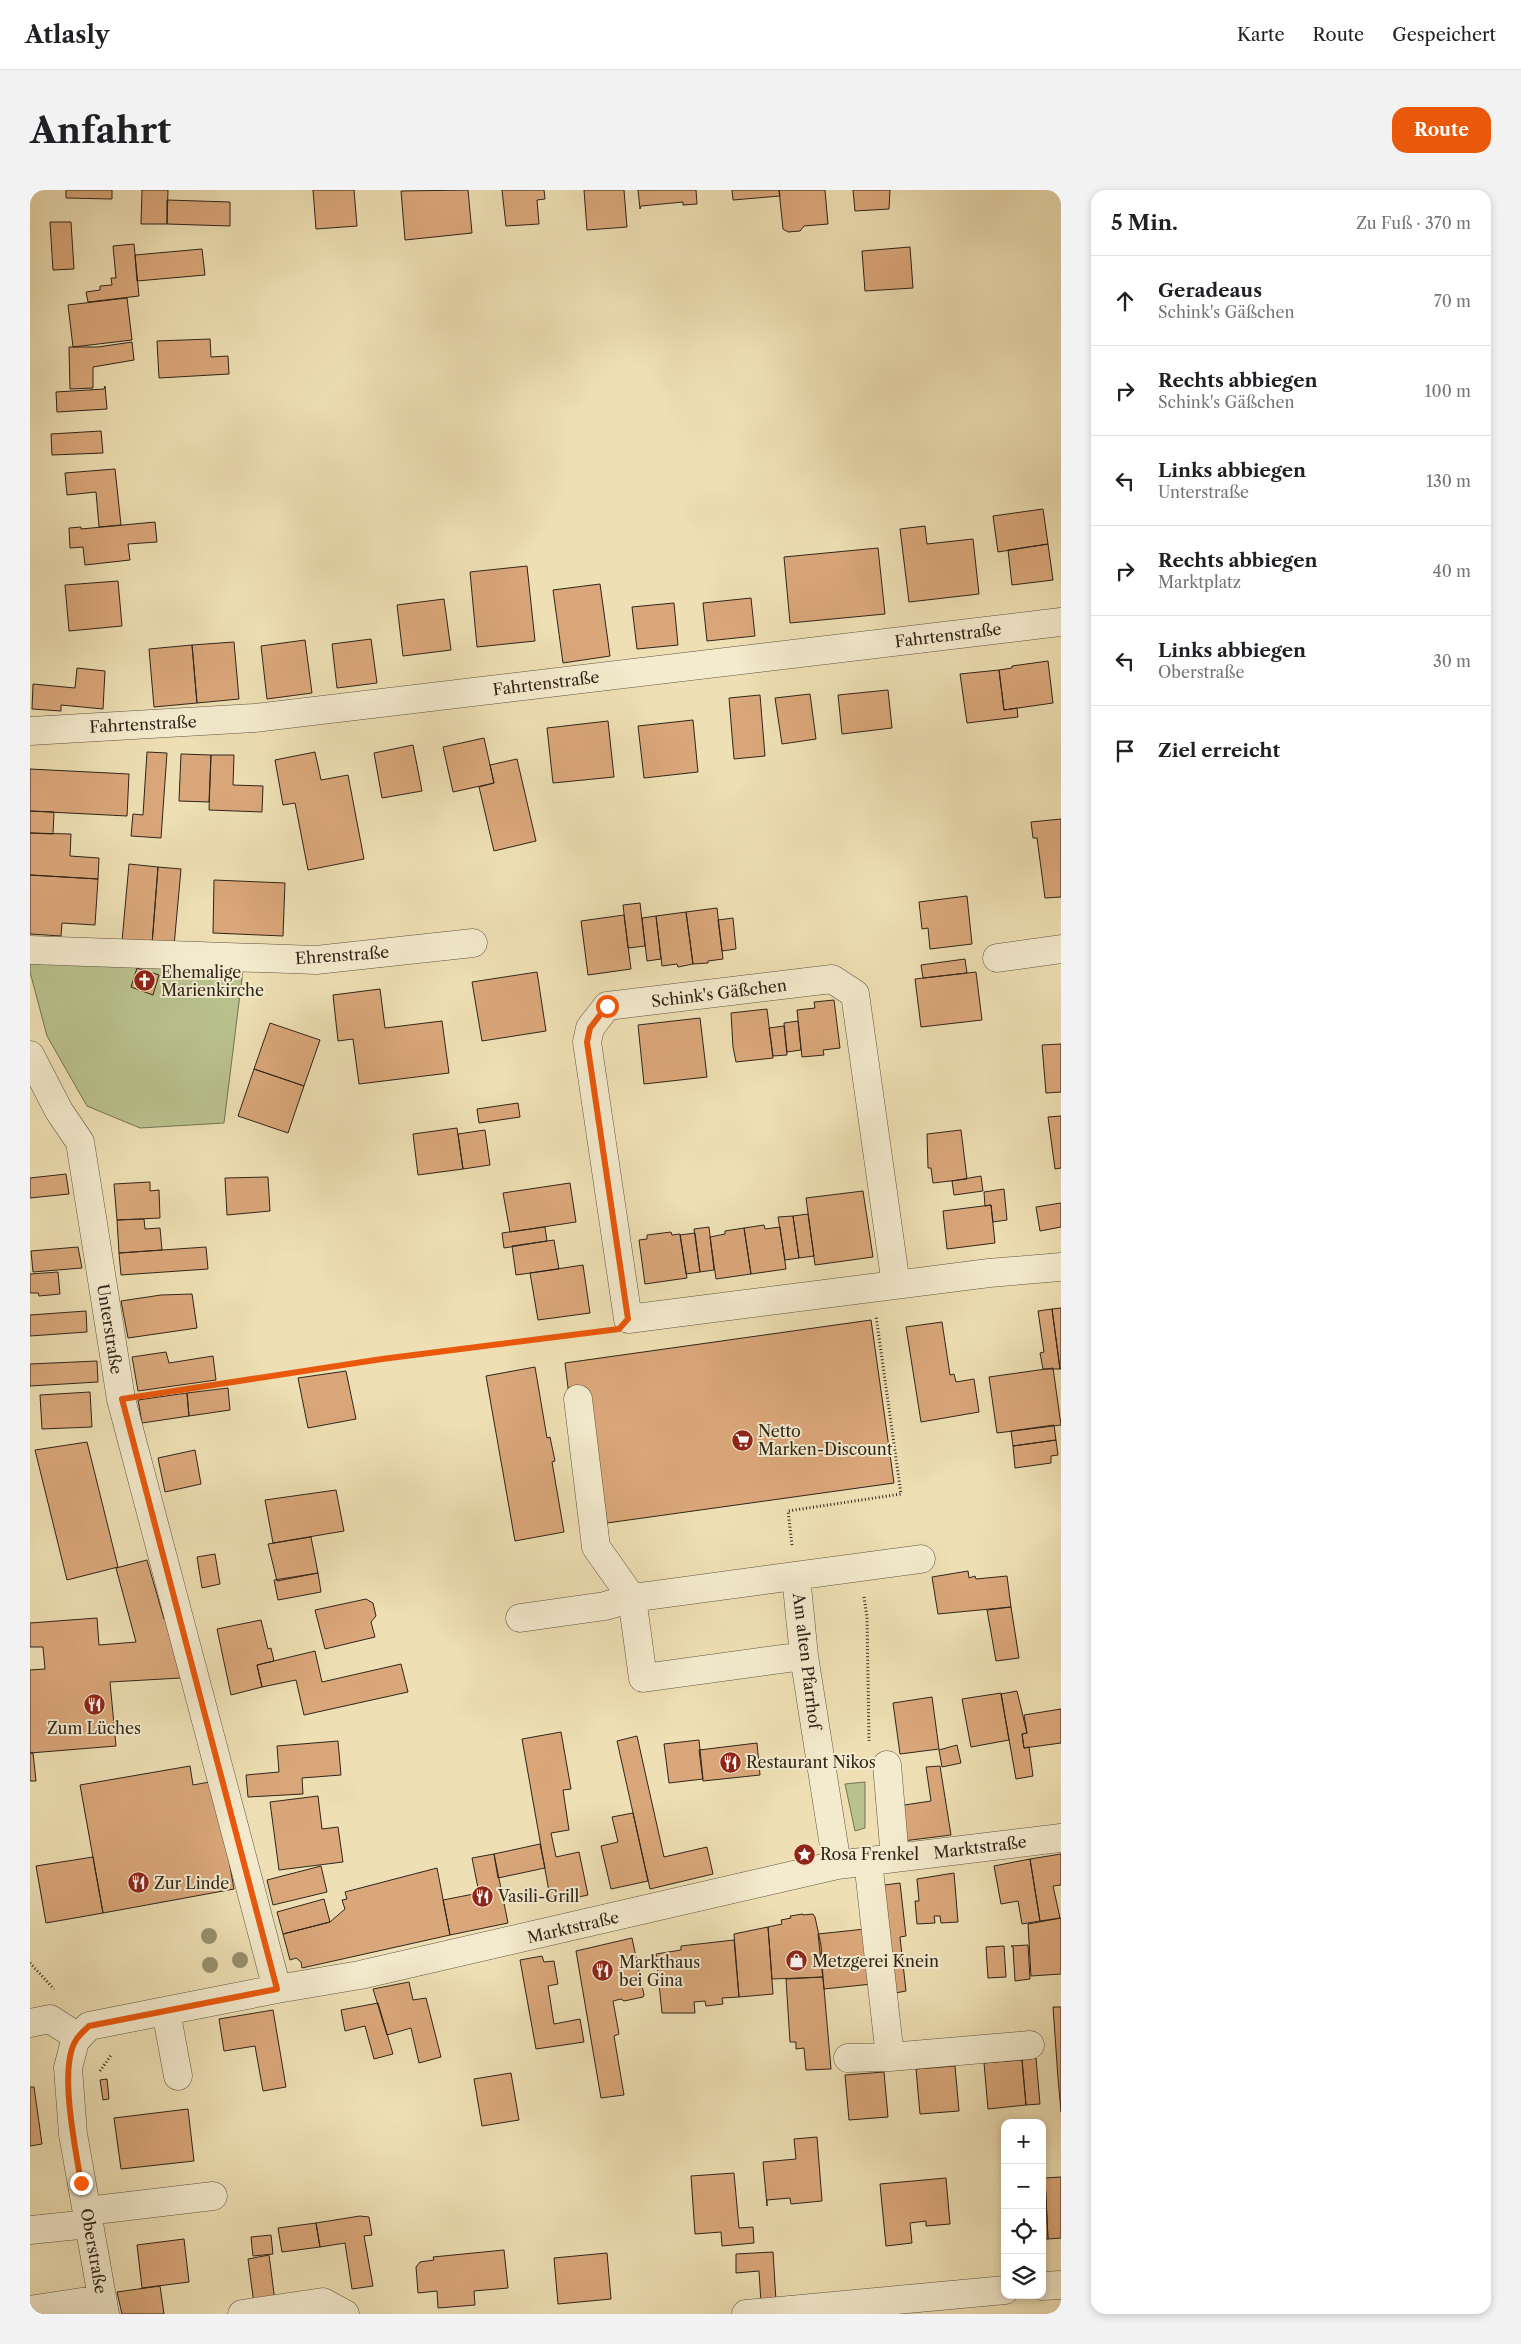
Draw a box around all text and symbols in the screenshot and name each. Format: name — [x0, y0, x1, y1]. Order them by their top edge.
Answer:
text: Atlasly — [25, 20, 109, 49]
text: Karte — [1237, 24, 1285, 46]
text: Route — [1313, 24, 1364, 46]
text: Gespeichert — [1392, 24, 1496, 46]
button: Route — [1392, 107, 1491, 153]
text: Anfahrt — [30, 109, 171, 152]
text: 5 Min. — [1111, 210, 1178, 235]
text: Zu Fuß · 370 m — [1356, 213, 1471, 233]
text: Geradeaus — [1158, 279, 1262, 302]
icon: ahead — [1111, 287, 1139, 315]
text: 70 m — [1434, 291, 1471, 311]
text: Schink's Gäßchen — [1158, 302, 1294, 322]
text: Rechts abbiegen — [1158, 369, 1318, 392]
icon: right — [1111, 377, 1139, 405]
text: 100 m — [1425, 381, 1471, 401]
text: Schink's Gäßchen — [1158, 392, 1294, 412]
text: Links abbiegen — [1158, 459, 1306, 482]
icon: left — [1111, 467, 1139, 495]
text: 130 m — [1426, 471, 1471, 491]
text: Unterstraße — [1158, 482, 1249, 502]
text: Rechts abbiegen — [1158, 549, 1318, 572]
icon: right — [1111, 557, 1139, 585]
text: 40 m — [1432, 561, 1471, 581]
text: Marktplatz — [1158, 572, 1241, 592]
street label: Fahrtenstraße — [894, 619, 1003, 651]
text: Links abbiegen — [1158, 639, 1306, 662]
icon: left — [1111, 647, 1139, 675]
text: 30 m — [1433, 651, 1471, 671]
text: Oberstraße — [1158, 662, 1244, 682]
street label: Fahrtenstraße — [492, 667, 601, 699]
street label: Fahrtenstraße — [89, 711, 197, 737]
icon: arrive — [1111, 737, 1139, 765]
text: Ziel erreicht — [1158, 739, 1280, 762]
street label: Ehrenstraße — [294, 942, 390, 968]
place label: Ehemalige Marienkirche — [161, 962, 264, 1000]
church icon: Ehemalige Marienkirche — [133, 969, 157, 993]
street label: Schink's Gäßchen — [650, 975, 788, 1011]
route start — [596, 995, 619, 1018]
street label: Unterstraße — [93, 1282, 127, 1376]
place label: Netto Marken-Discount — [758, 1421, 893, 1459]
supermarket icon: Netto Marken-Discount — [730, 1428, 754, 1452]
street label: Am alten Pfarrhof — [789, 1591, 826, 1732]
restaurant icon: Zum Lüches — [82, 1692, 106, 1716]
place label: Zum Lüches — [47, 1718, 141, 1738]
restaurant icon: Restaurant Nikos — [718, 1750, 742, 1774]
place label: Restaurant Nikos — [746, 1752, 876, 1772]
street label: Marktstraße — [932, 1831, 1028, 1863]
place icon: Rosa Frenkel — [792, 1842, 816, 1866]
place label: Rosa Frenkel — [820, 1844, 919, 1864]
restaurant icon: Zur Linde — [126, 1871, 150, 1895]
place label: Zur Linde — [154, 1873, 229, 1893]
restaurant icon: Vasili-Grill — [470, 1884, 494, 1908]
place label: Vasili-Grill — [497, 1886, 580, 1906]
street label: Marktstraße — [525, 1907, 621, 1947]
shop icon: Metzgerei Knein — [784, 1949, 808, 1973]
place label: Metzgerei Knein — [812, 1951, 939, 1971]
place label: Markthaus bei Gina — [619, 1952, 700, 1990]
restaurant icon: Markthaus bei Gina — [591, 1959, 615, 1983]
map controls — [1001, 2119, 1046, 2299]
button: + — [1001, 2119, 1046, 2164]
button: − — [1001, 2164, 1046, 2209]
route end — [70, 2172, 93, 2195]
street label: Oberstraße — [77, 2207, 111, 2295]
button: locate — [1001, 2209, 1046, 2254]
button: layers — [1001, 2254, 1046, 2299]

